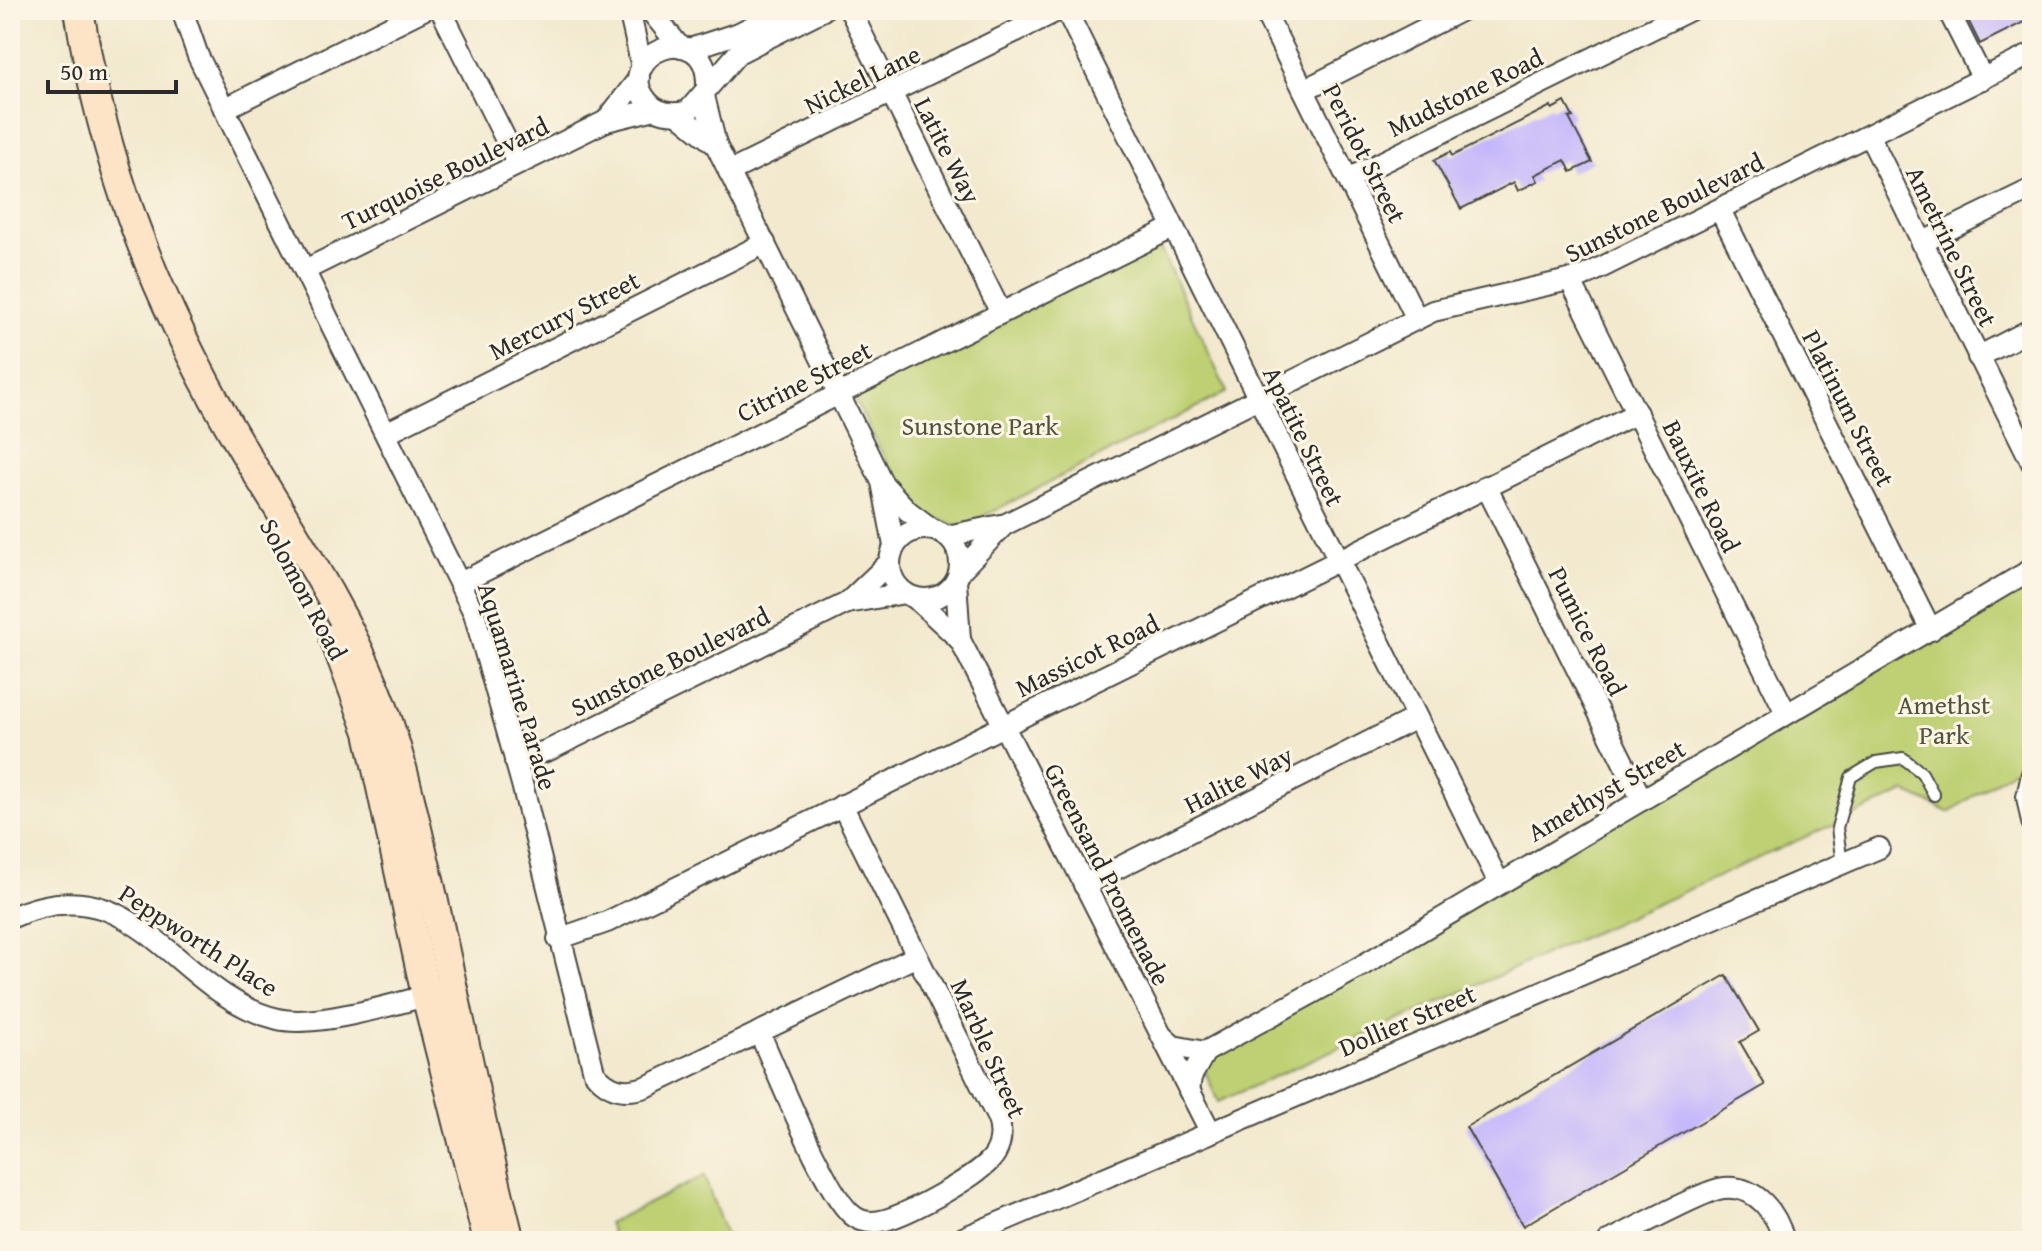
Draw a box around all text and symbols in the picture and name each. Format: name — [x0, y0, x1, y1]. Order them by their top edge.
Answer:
street label: Nickel Lane — [797, 34, 927, 124]
street label: Mudstone Road — [1381, 37, 1550, 147]
scale bar — [48, 44, 176, 94]
text: 50 m — [60, 54, 108, 89]
street label: Peridot Street — [1313, 76, 1417, 230]
street label: Latite Way — [905, 90, 991, 210]
street label: Turquoise Boulevard — [335, 106, 555, 240]
street label: Sunstone Boulevard — [1558, 142, 1770, 272]
street label: Ametrine Street — [1896, 159, 2008, 333]
street label: Mercury Street — [482, 260, 646, 370]
street label: Platinum Street — [1793, 323, 1905, 493]
street label: Citrine Street — [730, 330, 878, 432]
street label: Apatite Street — [1253, 359, 1355, 513]
park label: Sunstone Park — [902, 406, 1059, 445]
street label: Bauxite Road — [1653, 413, 1751, 559]
street label: Solomon Road — [250, 511, 358, 667]
street label: Pumice Road — [1539, 560, 1637, 703]
street label: Aquamarine Parade — [468, 578, 568, 794]
street label: Sunstone Boulevard — [564, 596, 776, 726]
street label: Massicot Road — [1009, 603, 1166, 707]
park label: Amethst Park — [1898, 685, 1990, 754]
street label: Amethyst Street — [1520, 729, 1692, 851]
street label: Halite Way — [1177, 735, 1299, 823]
street label: Greensand Promenade — [1035, 756, 1181, 992]
street label: Peppworth Place — [112, 874, 286, 1006]
street label: Marble Street — [941, 972, 1037, 1124]
street label: Dollier Street — [1332, 974, 1482, 1066]

